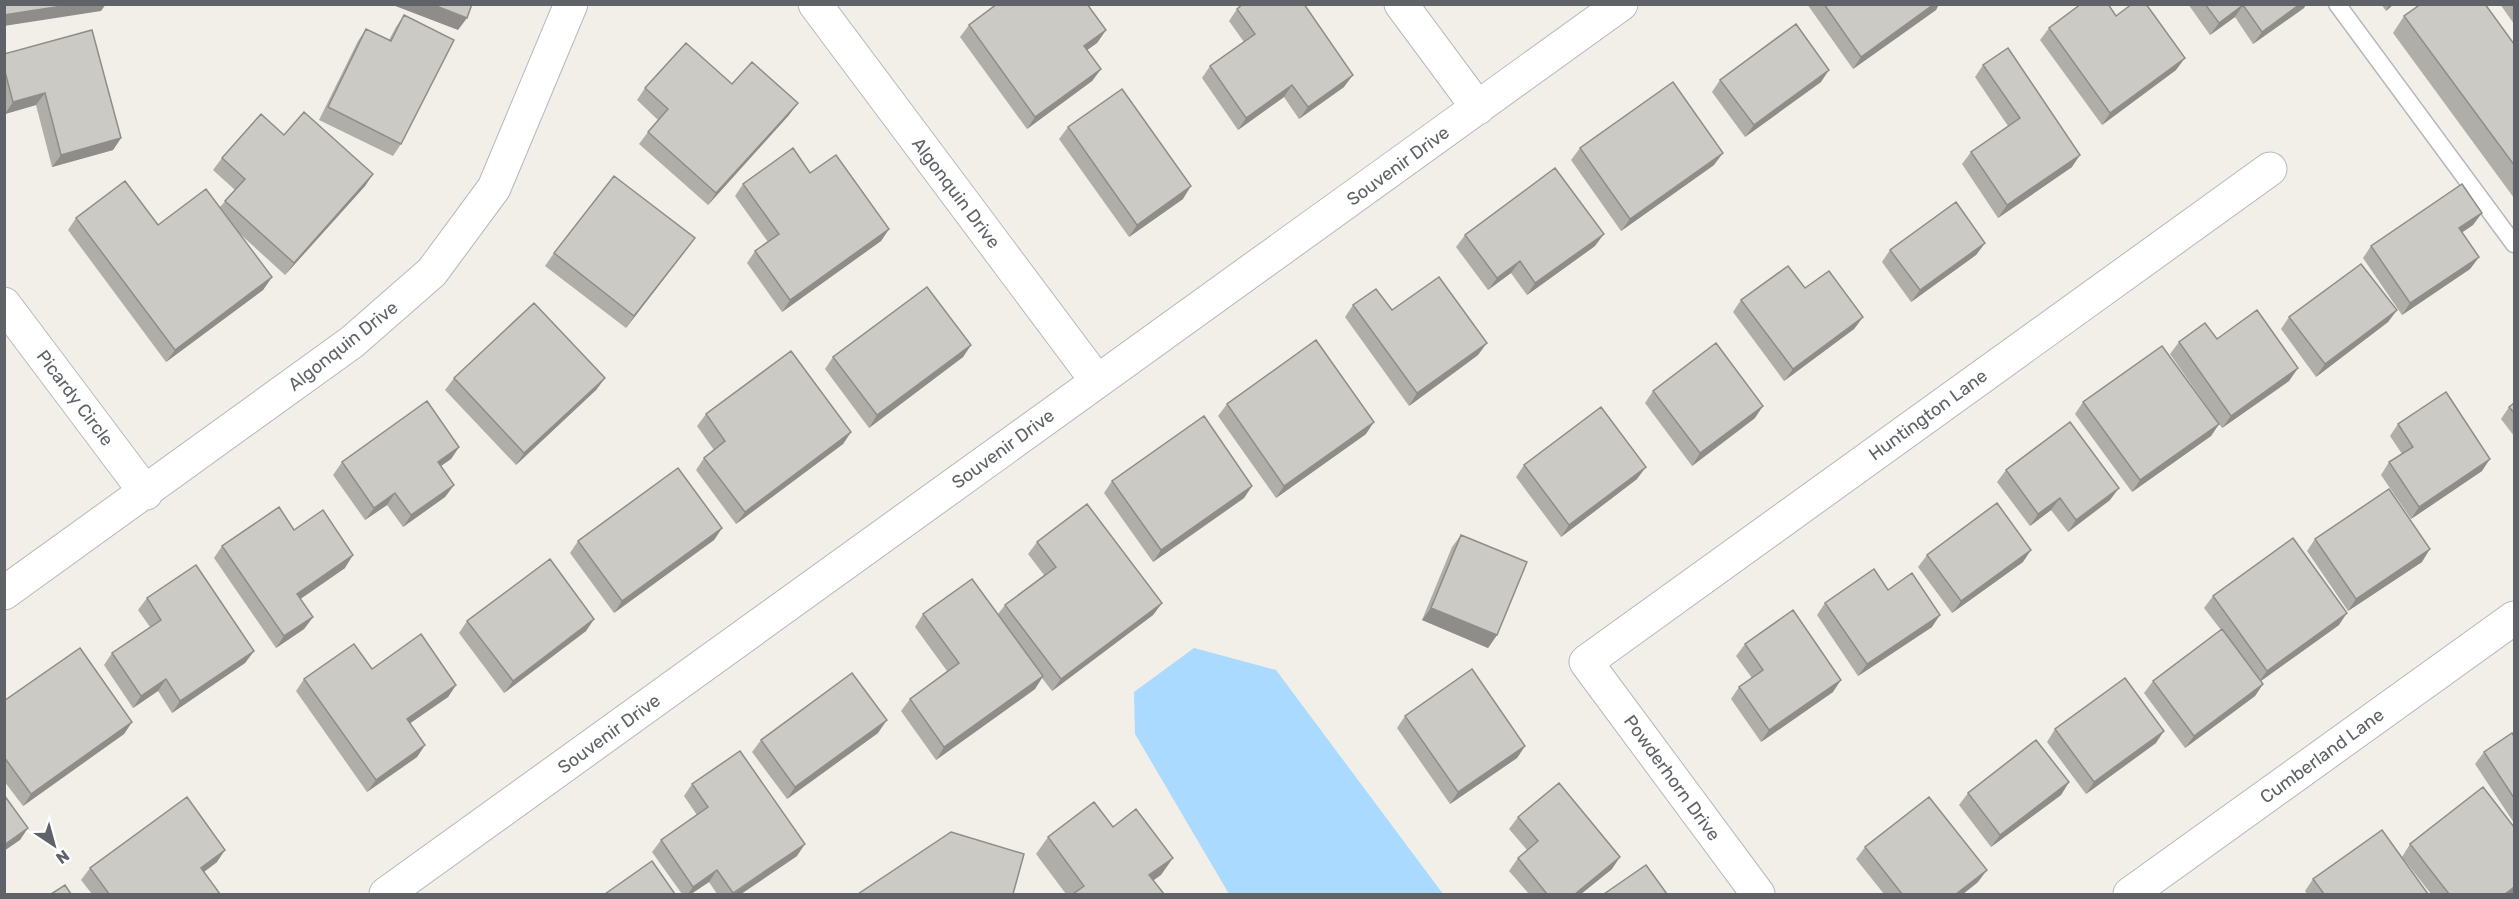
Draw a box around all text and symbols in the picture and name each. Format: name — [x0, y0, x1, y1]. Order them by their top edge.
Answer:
street label: Souvenir Drive — [1342, 121, 1454, 211]
street label: Algonquin Drive — [907, 133, 1005, 253]
street label: Algonquin Drive — [284, 296, 402, 396]
street label: Picardy Circle — [32, 346, 118, 450]
street label: Huntington Lane — [1864, 365, 1992, 465]
street label: Souvenir Drive — [947, 404, 1059, 494]
street label: Souvenir Drive — [553, 689, 665, 779]
street label: Cumberland Lane — [2256, 704, 2388, 808]
street label: Powderhorn Drive — [1619, 711, 1725, 845]
north arrow — [24, 815, 84, 875]
text: N — [52, 846, 73, 868]

